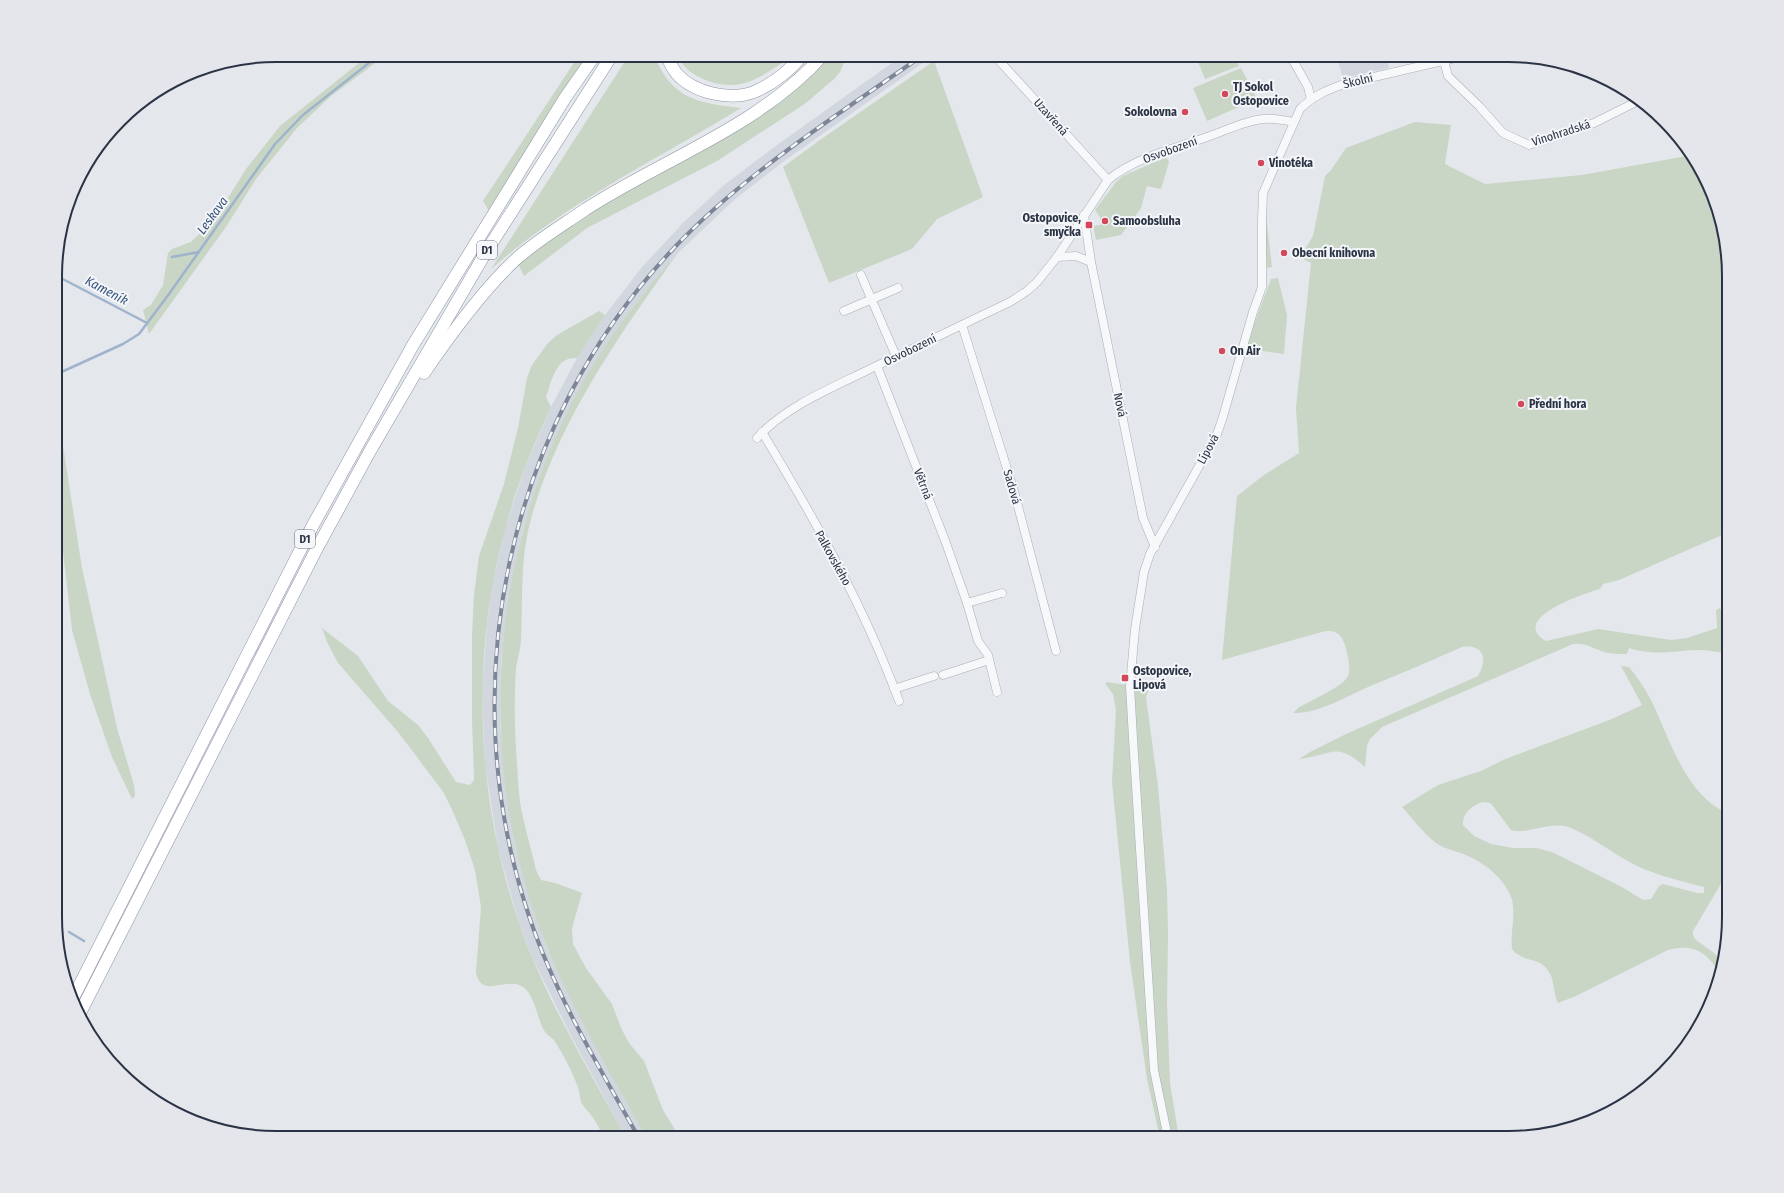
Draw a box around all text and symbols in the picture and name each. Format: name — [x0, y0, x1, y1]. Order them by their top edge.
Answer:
street label: Školní — [1341, 70, 1374, 91]
place label: TJ Sokol Ostopovice — [1233, 80, 1289, 108]
marker: TJ Sokol Ostopovice — [1220, 89, 1230, 99]
street label: Uzavřená — [1031, 96, 1071, 138]
place label: Sokolovna — [1125, 105, 1177, 119]
marker: Sokolovna — [1180, 107, 1190, 117]
street label: Vinohradská — [1530, 117, 1592, 149]
street label: Osvobození — [1141, 134, 1199, 166]
place label: Vinotéka — [1268, 156, 1313, 170]
marker: Vinotéka — [1256, 158, 1266, 168]
water label: Leskava — [194, 193, 231, 237]
place label: Ostopovice, smyčka — [1023, 211, 1081, 239]
place label: Samoobsluha — [1113, 214, 1181, 228]
marker: Samoobsluha — [1100, 216, 1110, 226]
marker: Ostopovice, smyčka — [1084, 220, 1094, 230]
road number: D1 — [477, 241, 497, 259]
place label: Obecní knihovna — [1292, 246, 1375, 260]
marker: Obecní knihovna — [1279, 248, 1289, 258]
water label: Kameník — [83, 273, 131, 308]
street label: Osvobození — [881, 331, 939, 369]
place label: On Air — [1230, 344, 1261, 358]
marker: On Air — [1217, 346, 1227, 356]
street label: Nová — [1111, 392, 1129, 419]
place label: Přední hora — [1529, 397, 1587, 411]
marker: Přední hora — [1516, 399, 1526, 409]
street label: Lípová — [1194, 432, 1222, 466]
street label: Větrná — [911, 467, 935, 502]
street label: Sadová — [1000, 468, 1024, 506]
street label: Palkovského — [812, 528, 854, 588]
road number: D1 — [295, 530, 315, 548]
place label: Ostopovice, Lipová — [1133, 664, 1192, 692]
marker: Ostopovice, Lipová — [1120, 673, 1130, 683]

